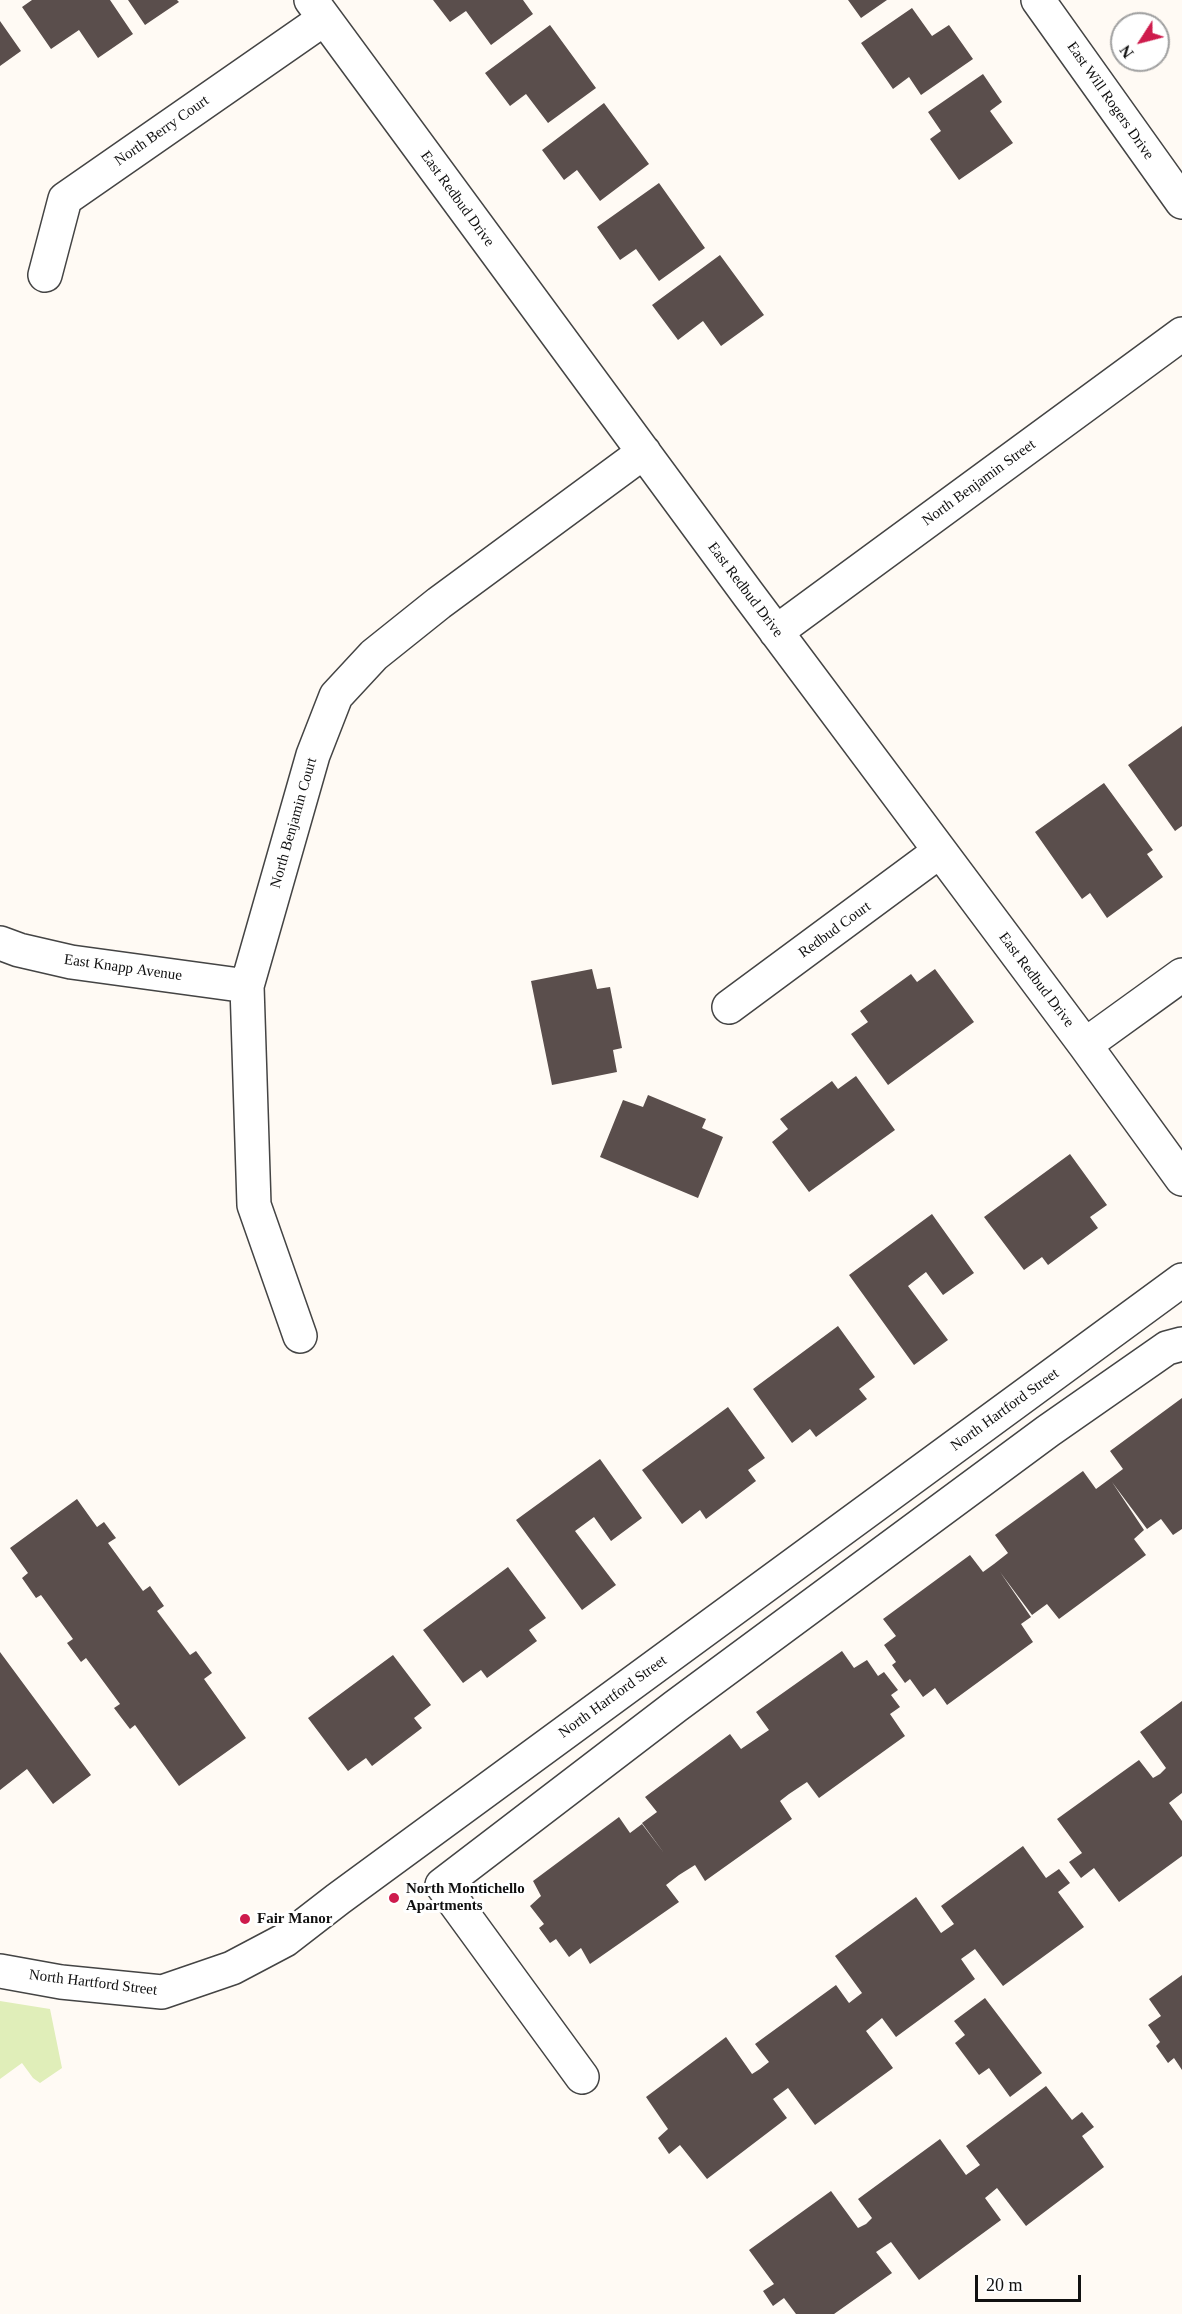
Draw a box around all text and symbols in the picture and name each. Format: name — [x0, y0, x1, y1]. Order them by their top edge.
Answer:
north arrow — [1110, 12, 1170, 72]
street label: East Will Rogers Drive — [1063, 39, 1157, 163]
text: N — [1116, 42, 1137, 61]
street label: North Berry Court — [111, 92, 213, 170]
street label: East Redbud Drive — [416, 148, 498, 250]
street label: North Benjamin Street — [919, 436, 1039, 530]
street label: East Redbud Drive — [703, 539, 787, 641]
street label: North Benjamin Court — [267, 756, 321, 890]
street label: Redbud Court — [795, 898, 875, 962]
street label: East Redbud Drive — [994, 929, 1078, 1031]
street label: East Knapp Avenue — [63, 951, 183, 985]
street label: North Hartford Street — [947, 1365, 1063, 1455]
street label: North Hartford Street — [555, 1652, 671, 1742]
place label: North Montichello Apartments — [406, 1880, 525, 1915]
marker: North Montichello Apartments — [387, 1891, 401, 1905]
place label: Fair Manor — [257, 1910, 332, 1928]
marker: Fair Manor — [238, 1912, 252, 1926]
street label: North Hartford Street — [28, 1966, 158, 2000]
scale bar — [978, 2263, 1084, 2301]
text: 20 m — [986, 2275, 1023, 2295]

